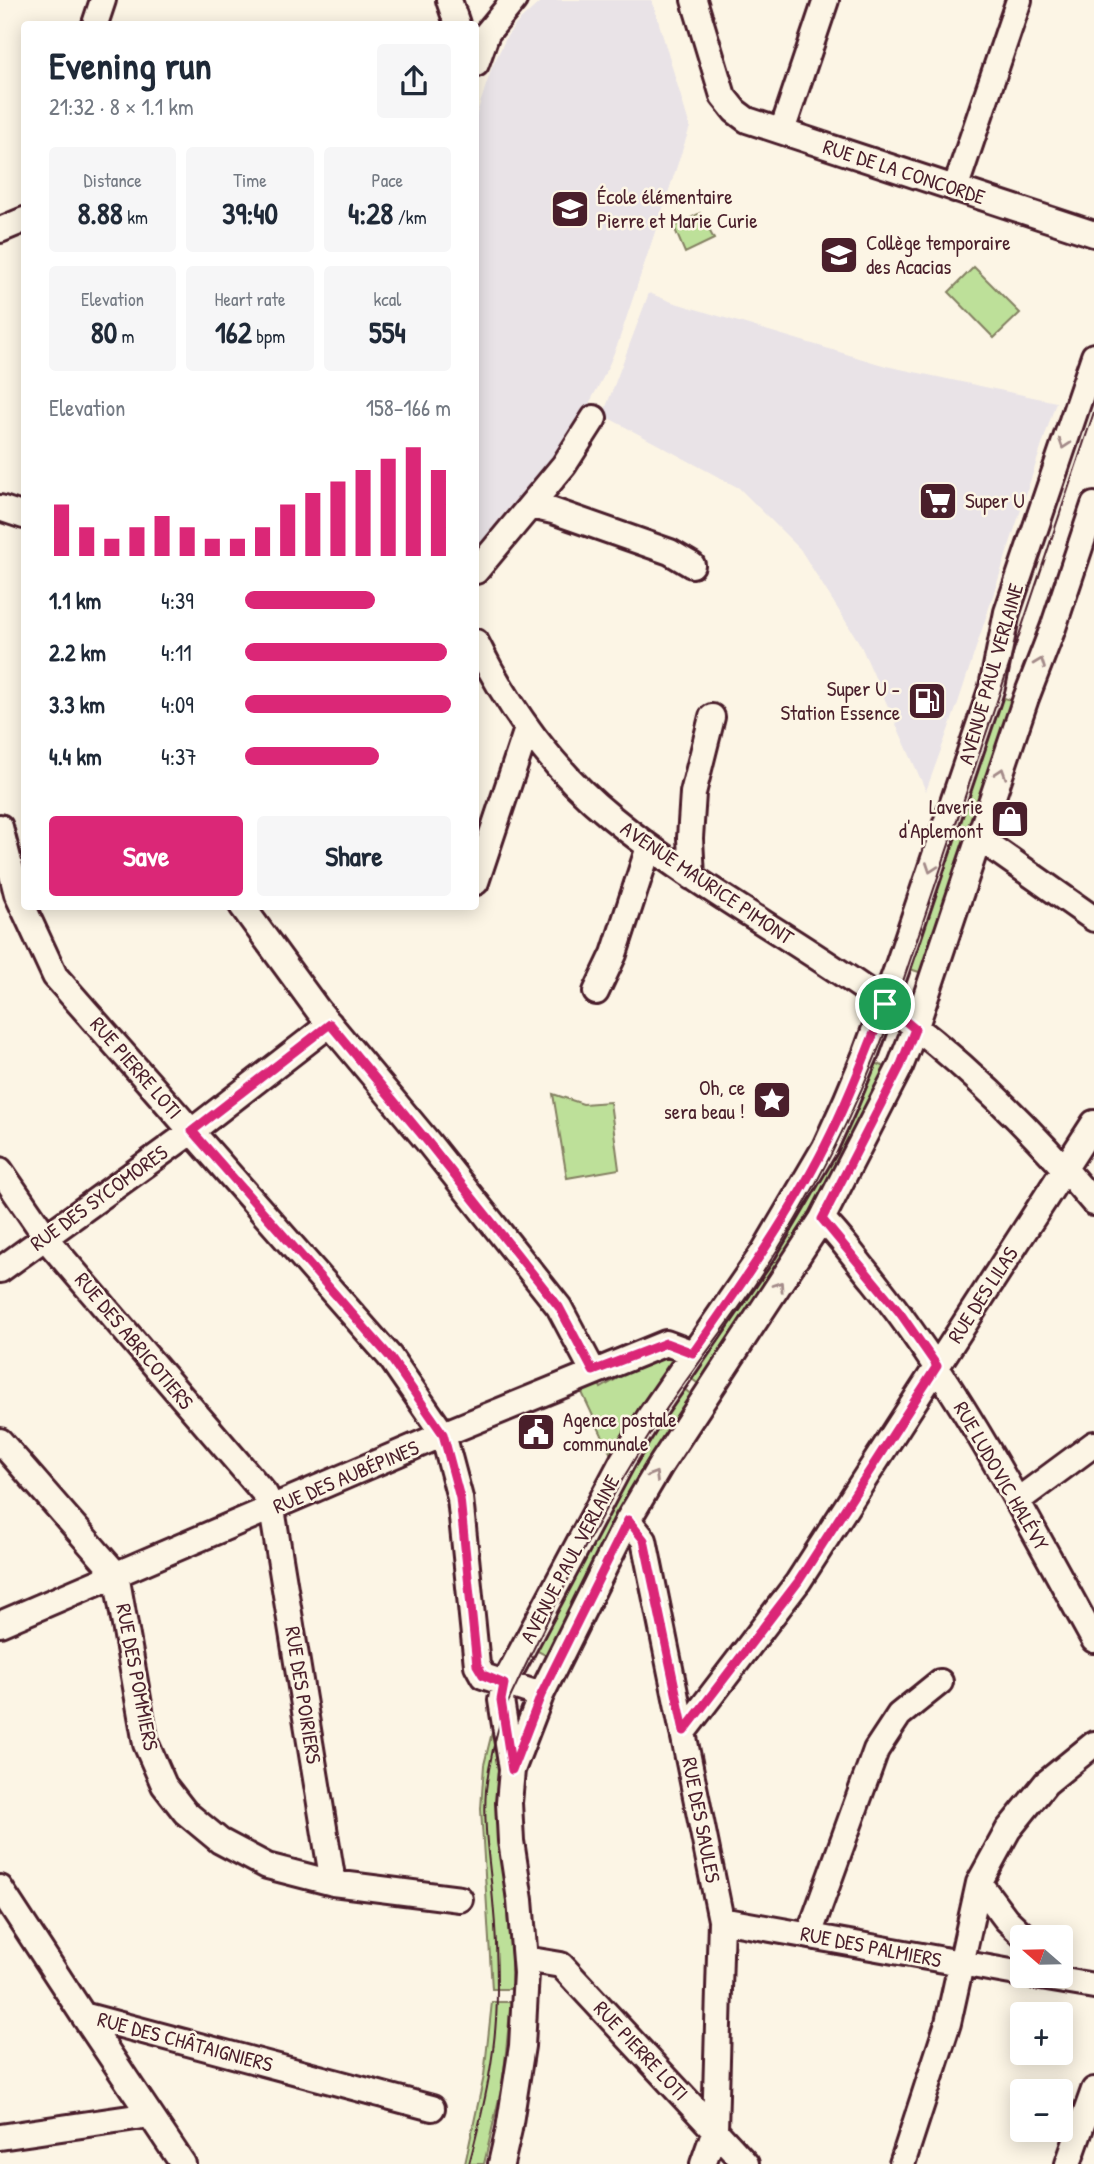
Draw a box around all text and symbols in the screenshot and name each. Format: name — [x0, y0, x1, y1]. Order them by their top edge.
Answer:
text: Evening run — [49, 39, 212, 91]
button: share — [377, 44, 451, 118]
text: 21:32 · 8 × 1.1 km — [49, 91, 194, 122]
street label: RUE DE LA CONCORDE — [820, 132, 989, 211]
text: Distance — [84, 167, 142, 193]
text: Time — [233, 167, 267, 193]
text: Pace — [372, 167, 403, 193]
place label: École élémentaire Pierre et Marie Curie — [597, 182, 758, 235]
school or university icon: École élémentaire Pierre et Marie Curie — [549, 188, 591, 230]
text: 8.88 — [77, 193, 123, 233]
text: 39:40 — [222, 193, 278, 233]
text: 4:28 — [348, 193, 393, 233]
text: km — [123, 204, 148, 230]
text: /km — [393, 204, 427, 230]
place label: Collège temporaire des Acacias — [866, 228, 1011, 281]
school or university icon: Collège temporaire des Acacias — [818, 234, 860, 276]
text: Elevation — [81, 286, 144, 312]
text: Heart rate — [215, 286, 285, 312]
text: kcal — [373, 286, 401, 312]
text: 80 — [91, 312, 117, 352]
text: 162 — [215, 312, 252, 352]
text: 554 — [369, 312, 406, 352]
text: m — [117, 323, 135, 349]
text: bpm — [252, 323, 285, 349]
text: Elevation — [49, 392, 125, 423]
text: 158–166 m — [366, 392, 451, 423]
one-way arrow — [1058, 437, 1072, 450]
supermarket icon: Super U — [917, 480, 959, 522]
place label: Super U — [965, 486, 1025, 515]
street label: AVENUE PAUL VERLAINE — [951, 580, 1030, 768]
text: 1.1 km — [49, 585, 101, 616]
text: 4:39 — [161, 585, 194, 616]
text: 2.2 km — [49, 637, 106, 668]
text: 4:11 — [161, 637, 192, 668]
one-way arrow — [1031, 657, 1045, 669]
place label: Super U - Station Essence — [780, 674, 900, 727]
fuel station icon: Super U - Station Essence — [906, 680, 948, 722]
text: 3.3 km — [49, 689, 105, 720]
text: 4:09 — [161, 689, 194, 720]
text: 4.4 km — [49, 741, 102, 772]
text: 4:37 — [161, 741, 197, 772]
one-way arrow — [992, 768, 1007, 780]
place label: Laverie d'Aplemont — [899, 792, 984, 845]
shop icon: Laverie d'Aplemont — [989, 798, 1031, 840]
street label: AVENUE MAURICE PIMONT — [615, 814, 800, 952]
button: Save — [49, 816, 243, 896]
button: Share — [257, 816, 451, 896]
one-way arrow — [925, 861, 939, 873]
pin — [855, 974, 915, 1034]
icon: arrive — [866, 985, 904, 1023]
street label: RUE PIERRE LOTI — [84, 1010, 189, 1125]
place label: Oh, ce sera beau ! — [664, 1073, 745, 1126]
place icon: Oh, ce sera beau ! — [751, 1079, 793, 1121]
street label: RUE DES SYCOMORES — [24, 1138, 174, 1257]
street label: RUE DES LILAS — [941, 1241, 1025, 1348]
street label: RUE DES ABRICOTIERS — [68, 1266, 201, 1416]
one-way arrow — [771, 1281, 784, 1294]
street label: RUE LUDOVIC HALÉVY — [947, 1396, 1056, 1556]
place label: Agence postale communale — [563, 1405, 677, 1458]
public building icon: Agence postale communale — [515, 1411, 557, 1453]
street label: RUE DES AUBÉPINES — [268, 1433, 423, 1520]
street label: AVENUE PAUL VERLAINE — [513, 1469, 626, 1648]
one-way arrow — [646, 1471, 659, 1484]
street label: RUE DES POMMIERS — [109, 1601, 166, 1753]
street label: RUE DES POIRIERS — [278, 1624, 329, 1766]
street label: RUE DES SAULES — [675, 1755, 728, 1885]
street label: RUE DES PALMIERS — [798, 1919, 944, 1974]
north arrow — [1010, 1925, 1073, 1988]
map controls — [1010, 1925, 1073, 2142]
street label: RUE PIERRE LOTI — [587, 1994, 695, 2107]
button: + — [1010, 2002, 1073, 2065]
street label: RUE DES CHÂTAIGNIERS — [94, 2004, 276, 2079]
button: − — [1010, 2079, 1073, 2142]

